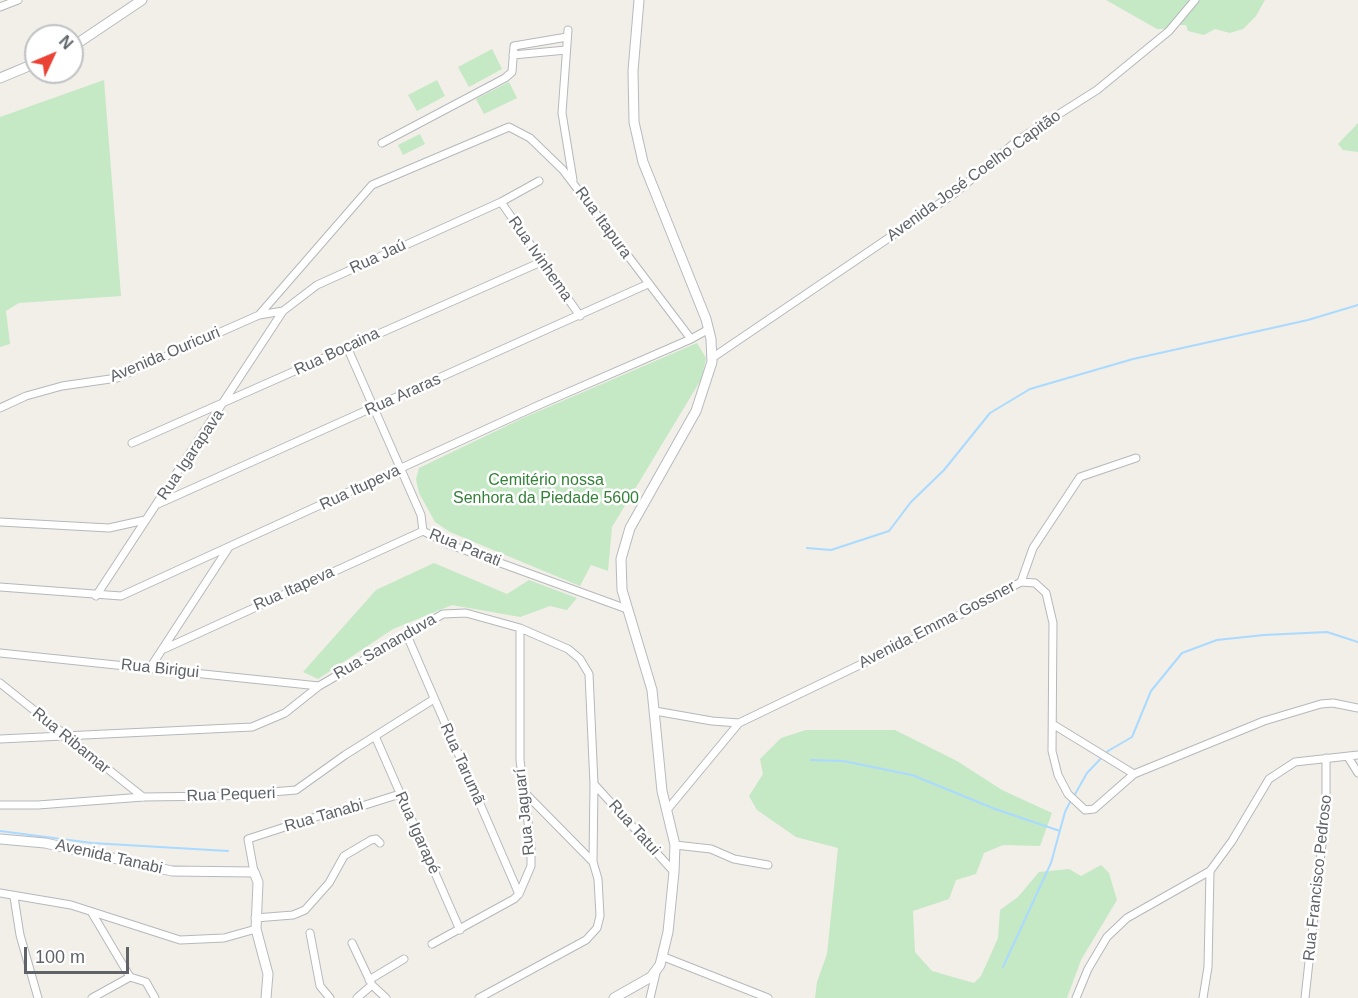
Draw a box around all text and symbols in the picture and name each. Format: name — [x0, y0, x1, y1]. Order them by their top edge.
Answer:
north arrow — [24, 24, 84, 84]
text: N — [56, 32, 76, 53]
street label: Avenida José Coelho Capitão — [883, 106, 1065, 246]
street label: Rua Itapura — [571, 184, 635, 262]
street label: Rua Ivinhema — [504, 213, 576, 305]
street label: Rua Jaú — [347, 236, 409, 278]
street label: Avenida Ouricuri — [107, 323, 223, 387]
street label: Rua Bocaina — [291, 324, 383, 380]
street label: Rua Araras — [362, 370, 444, 420]
street label: Rua Igarapava — [154, 406, 228, 504]
street label: Rua Itupeva — [317, 461, 403, 515]
park label: Cemitério nossa Senhora da Piedade 5600 — [453, 471, 639, 509]
street label: Rua Parati — [426, 525, 504, 571]
street label: Rua Itapeva — [251, 563, 337, 615]
street label: Avenida Emma Gossner — [856, 577, 1018, 673]
street label: Rua Sananduva — [331, 610, 439, 684]
street label: Rua Birigui — [120, 655, 200, 683]
street label: Rua Ribamar — [28, 704, 114, 778]
street label: Rua Tarumã — [436, 720, 488, 808]
street label: Rua Jaguarí — [511, 768, 539, 856]
street label: Rua Pequeri — [186, 784, 276, 806]
street label: Rua Igarapé — [390, 789, 444, 877]
street label: Rua Francisco Pedroso — [1300, 794, 1336, 962]
street label: Rua Tanabi — [282, 796, 366, 836]
street label: Rua Tatui — [604, 796, 664, 860]
street label: Avenida Tanabi — [54, 835, 164, 879]
scale bar — [27, 935, 132, 973]
text: 100 m — [35, 947, 85, 967]

